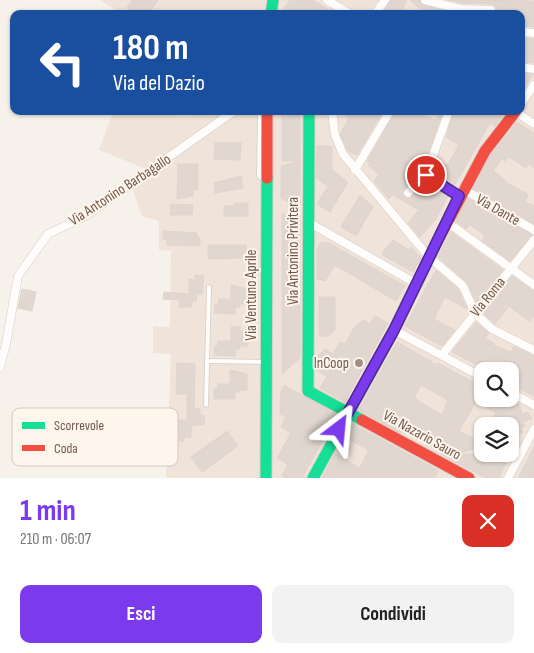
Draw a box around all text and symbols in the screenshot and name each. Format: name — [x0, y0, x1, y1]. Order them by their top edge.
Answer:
text: 180 m — [113, 27, 189, 70]
icon: left — [30, 30, 95, 95]
text: Via del Dazio — [113, 70, 205, 97]
street label: Via Antonino Barbagallo — [65, 150, 175, 230]
pin — [405, 154, 447, 196]
icon: arrive — [412, 161, 440, 189]
street label: Via Dante — [473, 190, 523, 230]
street label: Via Antonino Privitera — [284, 197, 303, 305]
street label: Via Ventuno Aprile — [242, 249, 261, 341]
street label: Via Roma — [466, 273, 510, 321]
place label: InCoop — [314, 354, 349, 373]
marker: InCoop — [353, 357, 365, 369]
map controls — [474, 362, 519, 462]
button: search — [474, 362, 519, 407]
position arrow — [312, 402, 364, 454]
street label: Via Nazario Sauro — [379, 406, 465, 464]
legend — [12, 408, 178, 466]
text: Scorrevole — [54, 417, 104, 434]
button: layers — [474, 417, 519, 462]
text: Coda — [54, 440, 78, 457]
text: 1 min — [20, 493, 76, 529]
button: close — [462, 495, 514, 547]
text: 210 m · 06:07 — [20, 530, 91, 549]
button: Esci — [20, 585, 262, 643]
button: Condividi — [272, 585, 514, 643]

